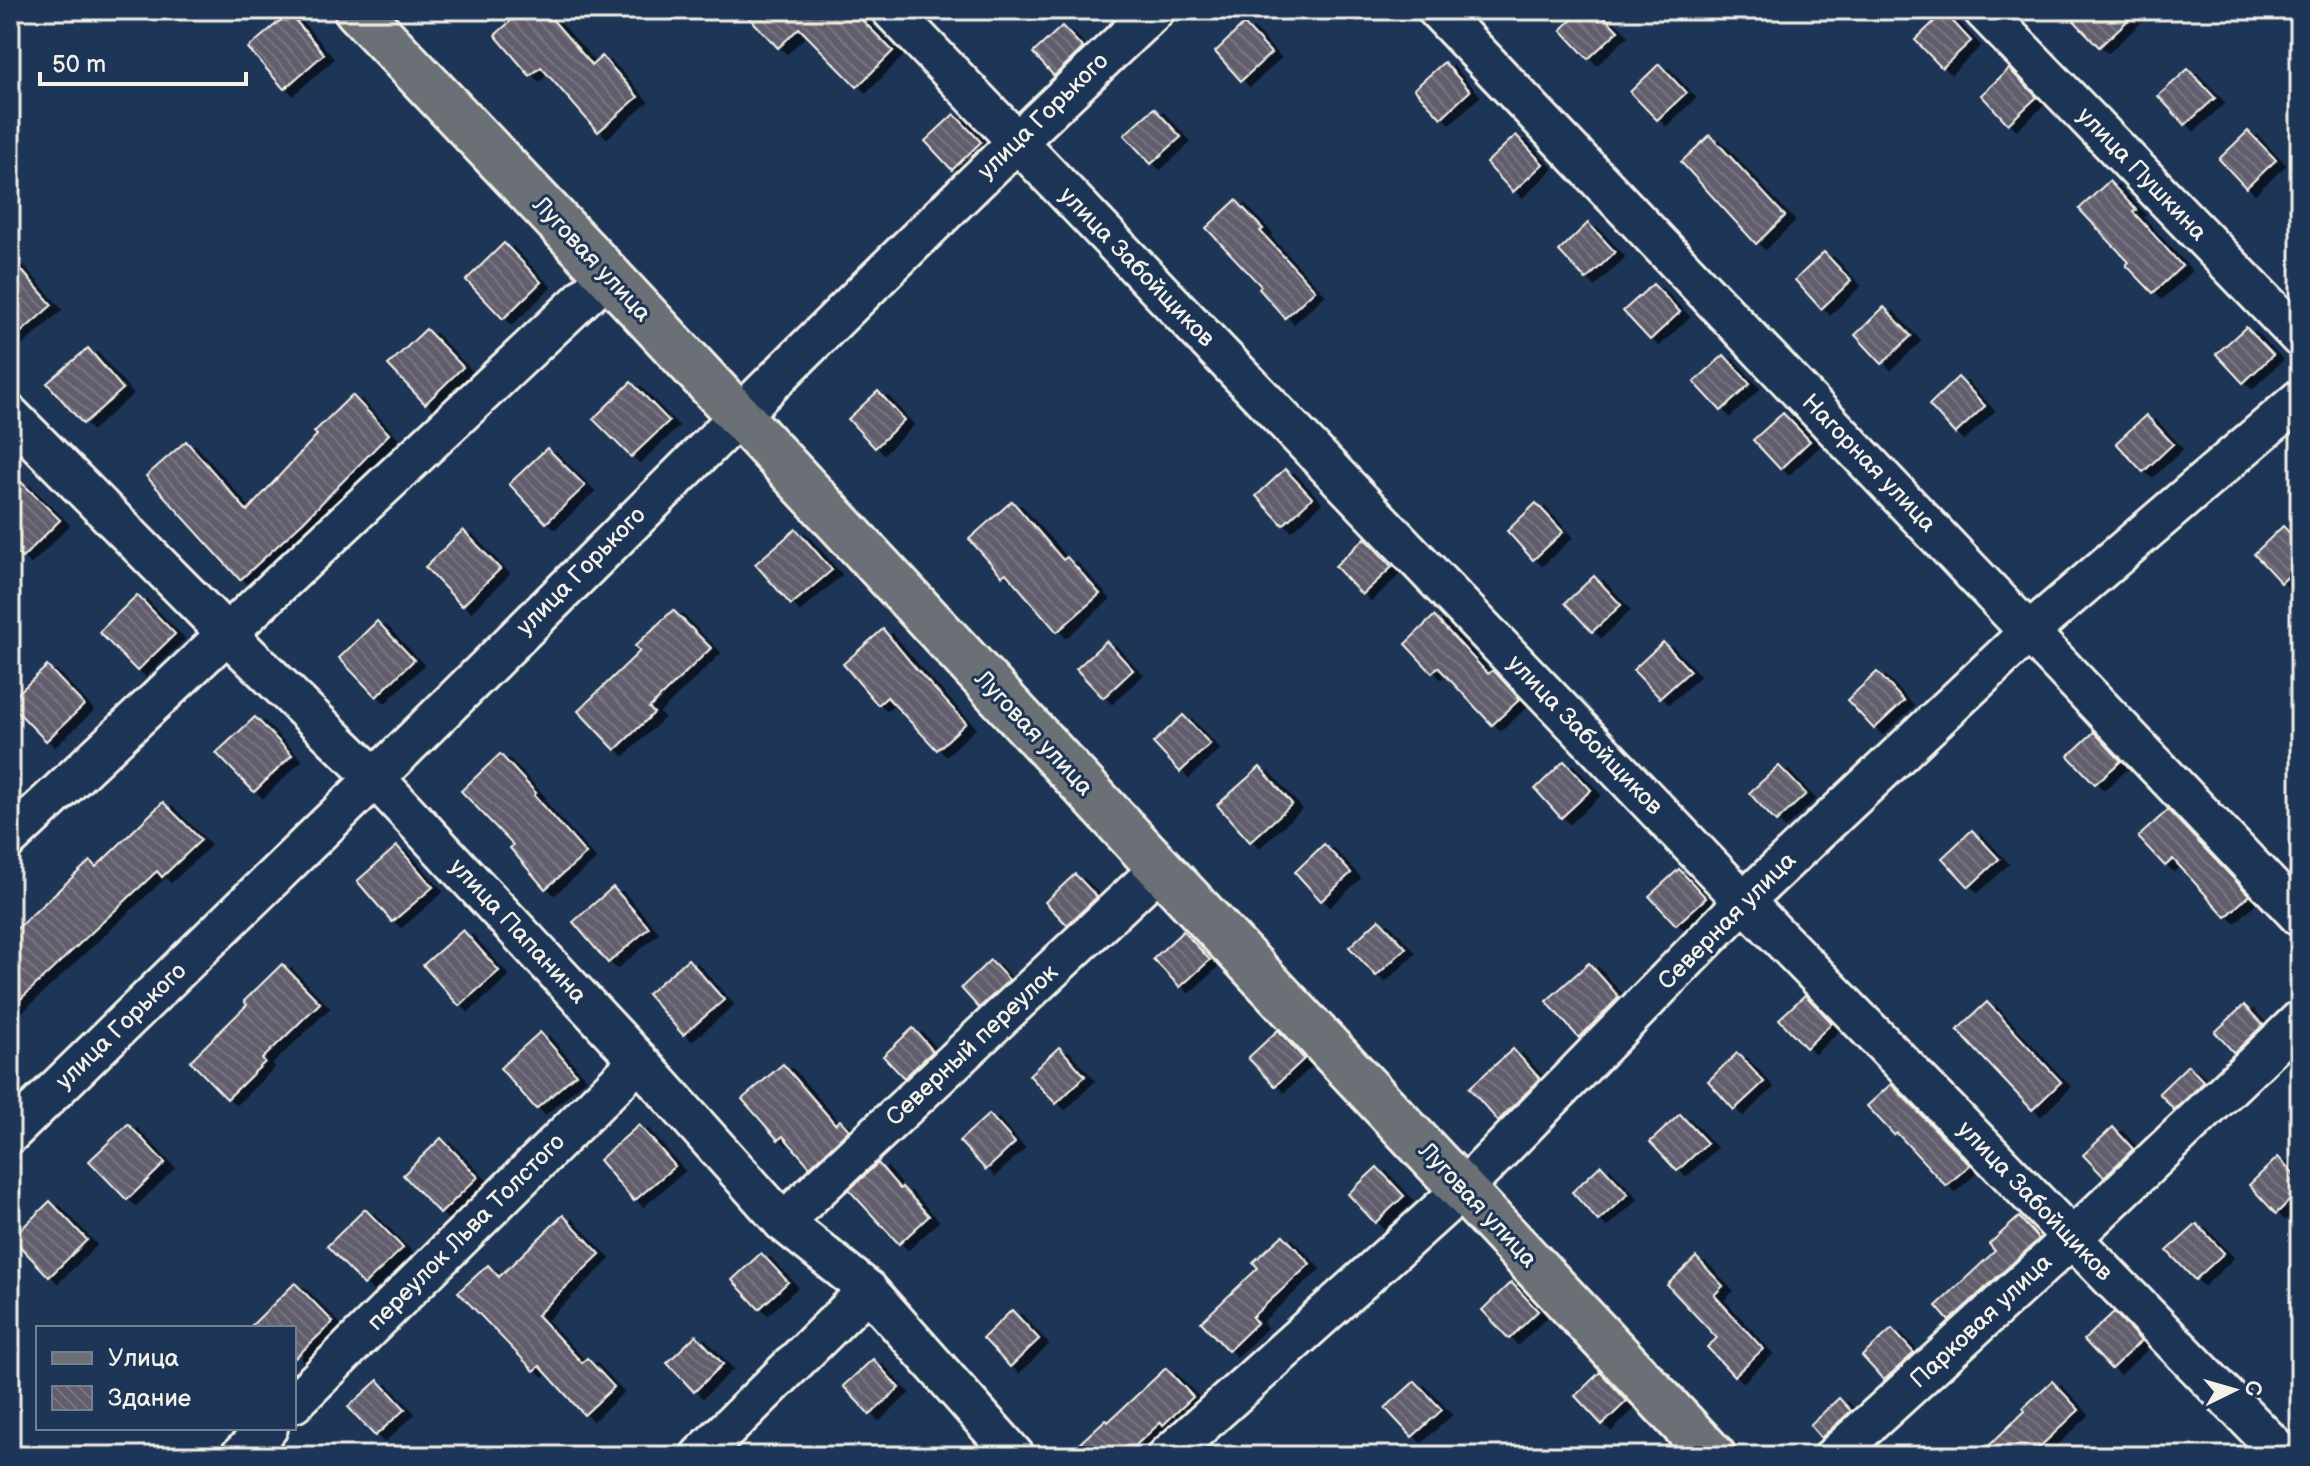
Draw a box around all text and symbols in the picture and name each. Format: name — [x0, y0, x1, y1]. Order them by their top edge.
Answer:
scale bar — [40, 36, 246, 86]
street label: улица Горького — [972, 46, 1114, 186]
text: 50 m — [52, 50, 106, 79]
street label: улица Пушкина — [2071, 101, 2213, 247]
street label: улица Забойщиков — [1053, 181, 1221, 353]
street label: Луговая улица — [526, 190, 657, 328]
street label: Нагорная улица — [1796, 388, 1942, 538]
street label: улица Горького — [511, 501, 651, 641]
street label: улица Забойщиков — [1501, 649, 1669, 821]
street label: Луговая улица — [968, 664, 1099, 802]
street label: Северная улица — [1652, 846, 1802, 996]
street label: улица Папанина — [443, 852, 593, 1010]
street label: улица Горького — [50, 956, 192, 1096]
street label: Северный переулок — [880, 958, 1064, 1132]
street label: улица Забойщиков — [1951, 1115, 2119, 1287]
street label: переулок Льва Толстого — [361, 1127, 571, 1337]
street label: Луговая улица — [1412, 1136, 1543, 1274]
street label: Парковая улица — [1904, 1248, 2058, 1394]
legend — [36, 1326, 296, 1430]
text: Улица — [108, 1344, 179, 1373]
north arrow — [2194, 1350, 2274, 1430]
text: С — [2238, 1380, 2267, 1397]
text: Здание — [108, 1384, 191, 1413]

